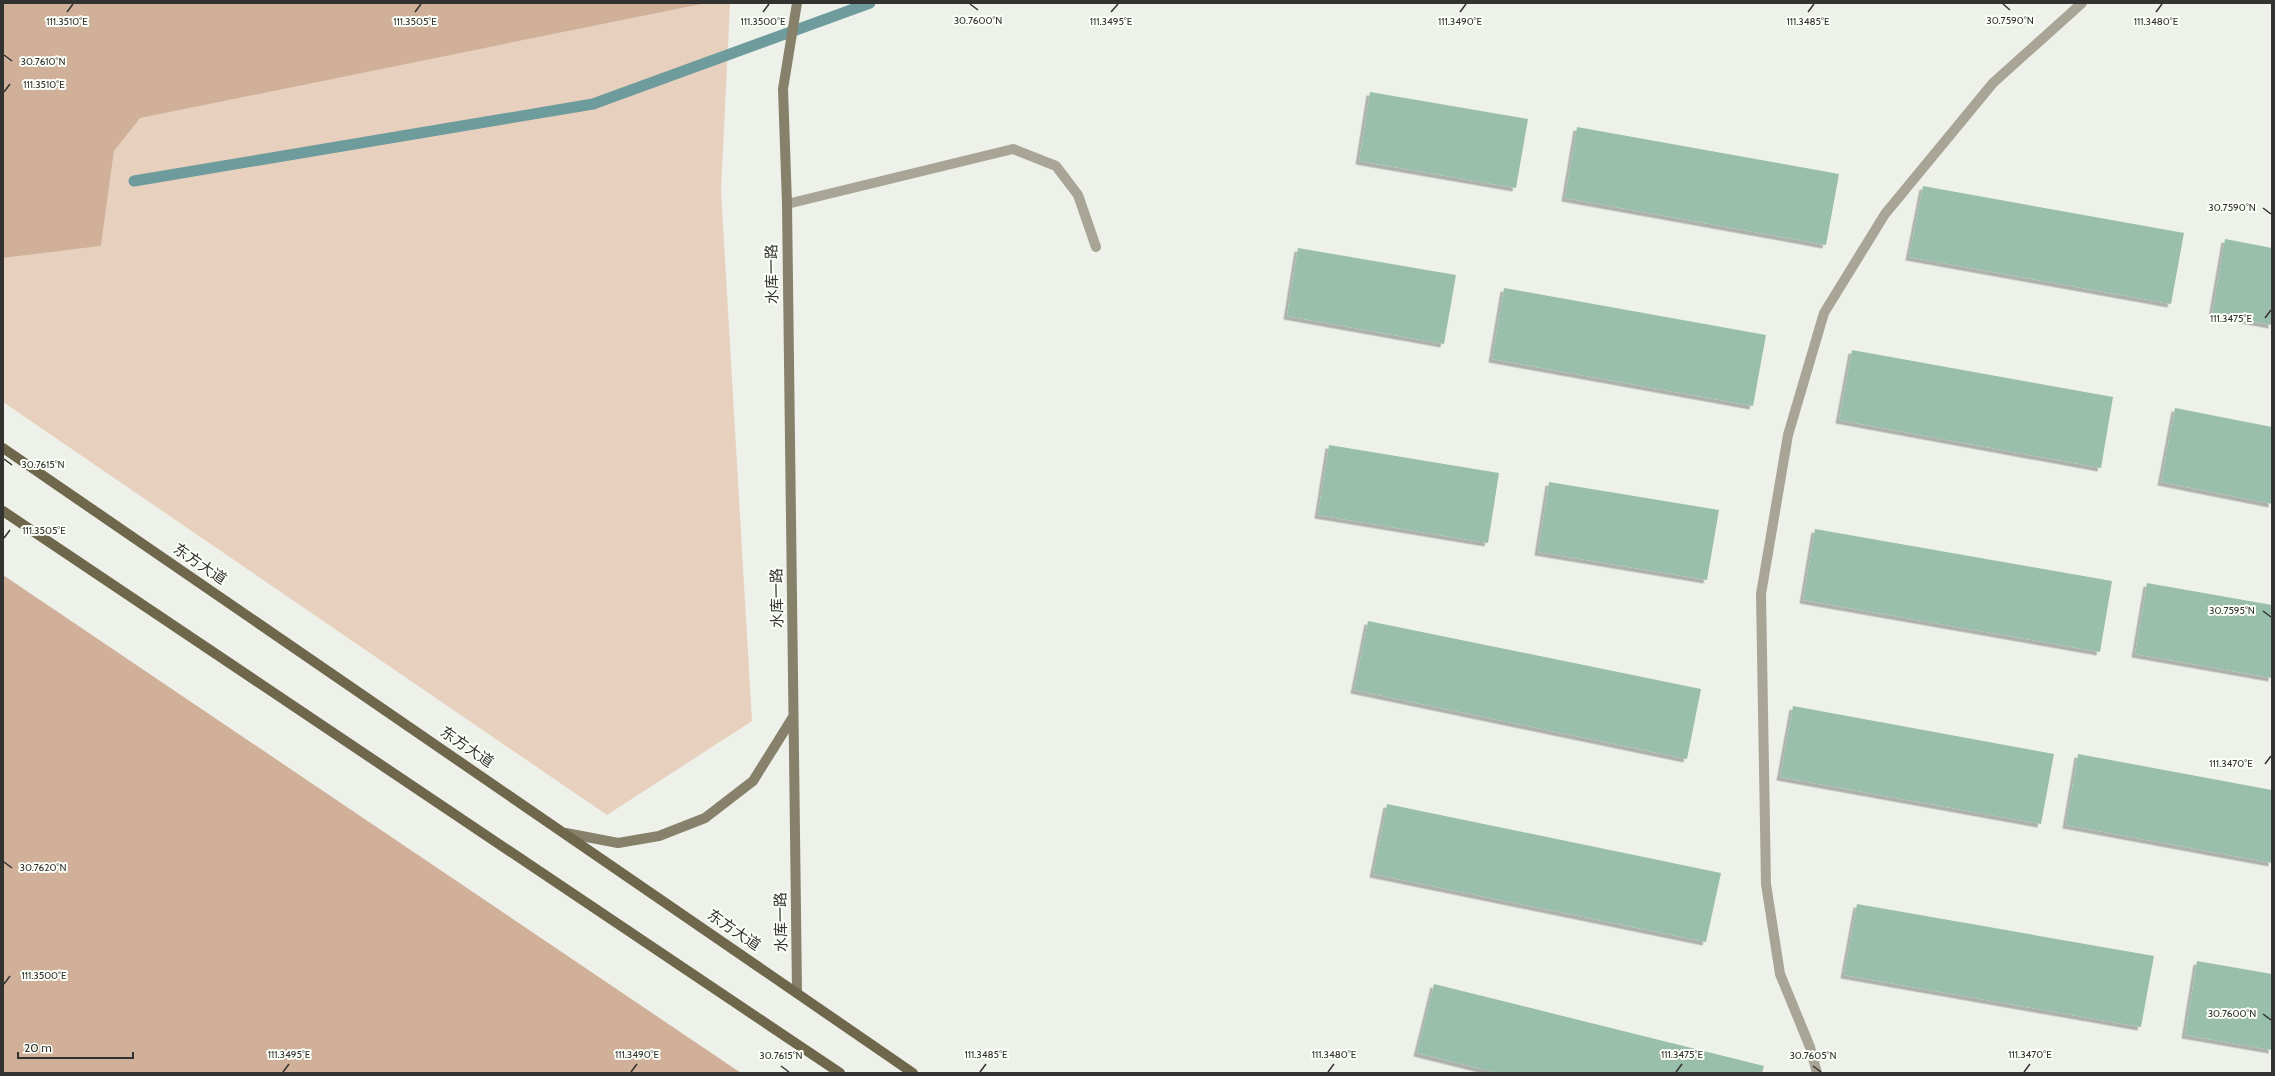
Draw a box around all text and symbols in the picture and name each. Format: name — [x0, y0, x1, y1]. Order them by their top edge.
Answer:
text: 30.7600°N — [954, 14, 1002, 27]
text: 30.7590°N — [1986, 14, 2034, 27]
text: 111.3510°E — [46, 15, 88, 28]
text: 111.3505°E — [393, 15, 437, 28]
text: 111.3500°E — [740, 15, 786, 28]
text: 111.3495°E — [1090, 15, 1133, 28]
text: 111.3490°E — [1438, 15, 1483, 28]
text: 111.3485°E — [1787, 15, 1830, 28]
text: 111.3480°E — [2134, 15, 2179, 28]
text: 30.7610°N — [21, 55, 65, 68]
text: 111.3510°E — [23, 78, 65, 91]
text: 30.7590°N — [2208, 201, 2256, 214]
street label: 水库一路 — [762, 244, 782, 304]
text: 111.3475°E — [2210, 312, 2252, 325]
text: 30.7615°N — [21, 458, 65, 471]
text: 111.3505°E — [22, 524, 66, 537]
street label: 东方大道 — [170, 540, 230, 588]
street label: 水库一路 — [767, 568, 787, 628]
text: 30.7595°N — [2209, 604, 2255, 617]
street label: 东方大道 — [437, 723, 497, 771]
text: 111.3470°E — [2209, 757, 2253, 770]
text: 30.7620°N — [20, 861, 66, 874]
street label: 水库一路 — [771, 892, 791, 952]
street label: 东方大道 — [704, 906, 764, 954]
text: 111.3500°E — [21, 969, 67, 982]
text: 30.7600°N — [2208, 1007, 2256, 1020]
scale bar — [18, 1034, 133, 1060]
text: 20 m — [24, 1040, 52, 1055]
text: 111.3495°E — [268, 1048, 311, 1061]
text: 111.3490°E — [615, 1048, 660, 1061]
text: 111.3485°E — [965, 1048, 1008, 1061]
text: 111.3480°E — [1312, 1048, 1357, 1061]
text: 111.3475°E — [1661, 1048, 1703, 1061]
text: 111.3470°E — [2008, 1048, 2052, 1061]
text: 30.7615°N — [759, 1049, 803, 1062]
text: 30.7605°N — [1789, 1049, 1837, 1062]

